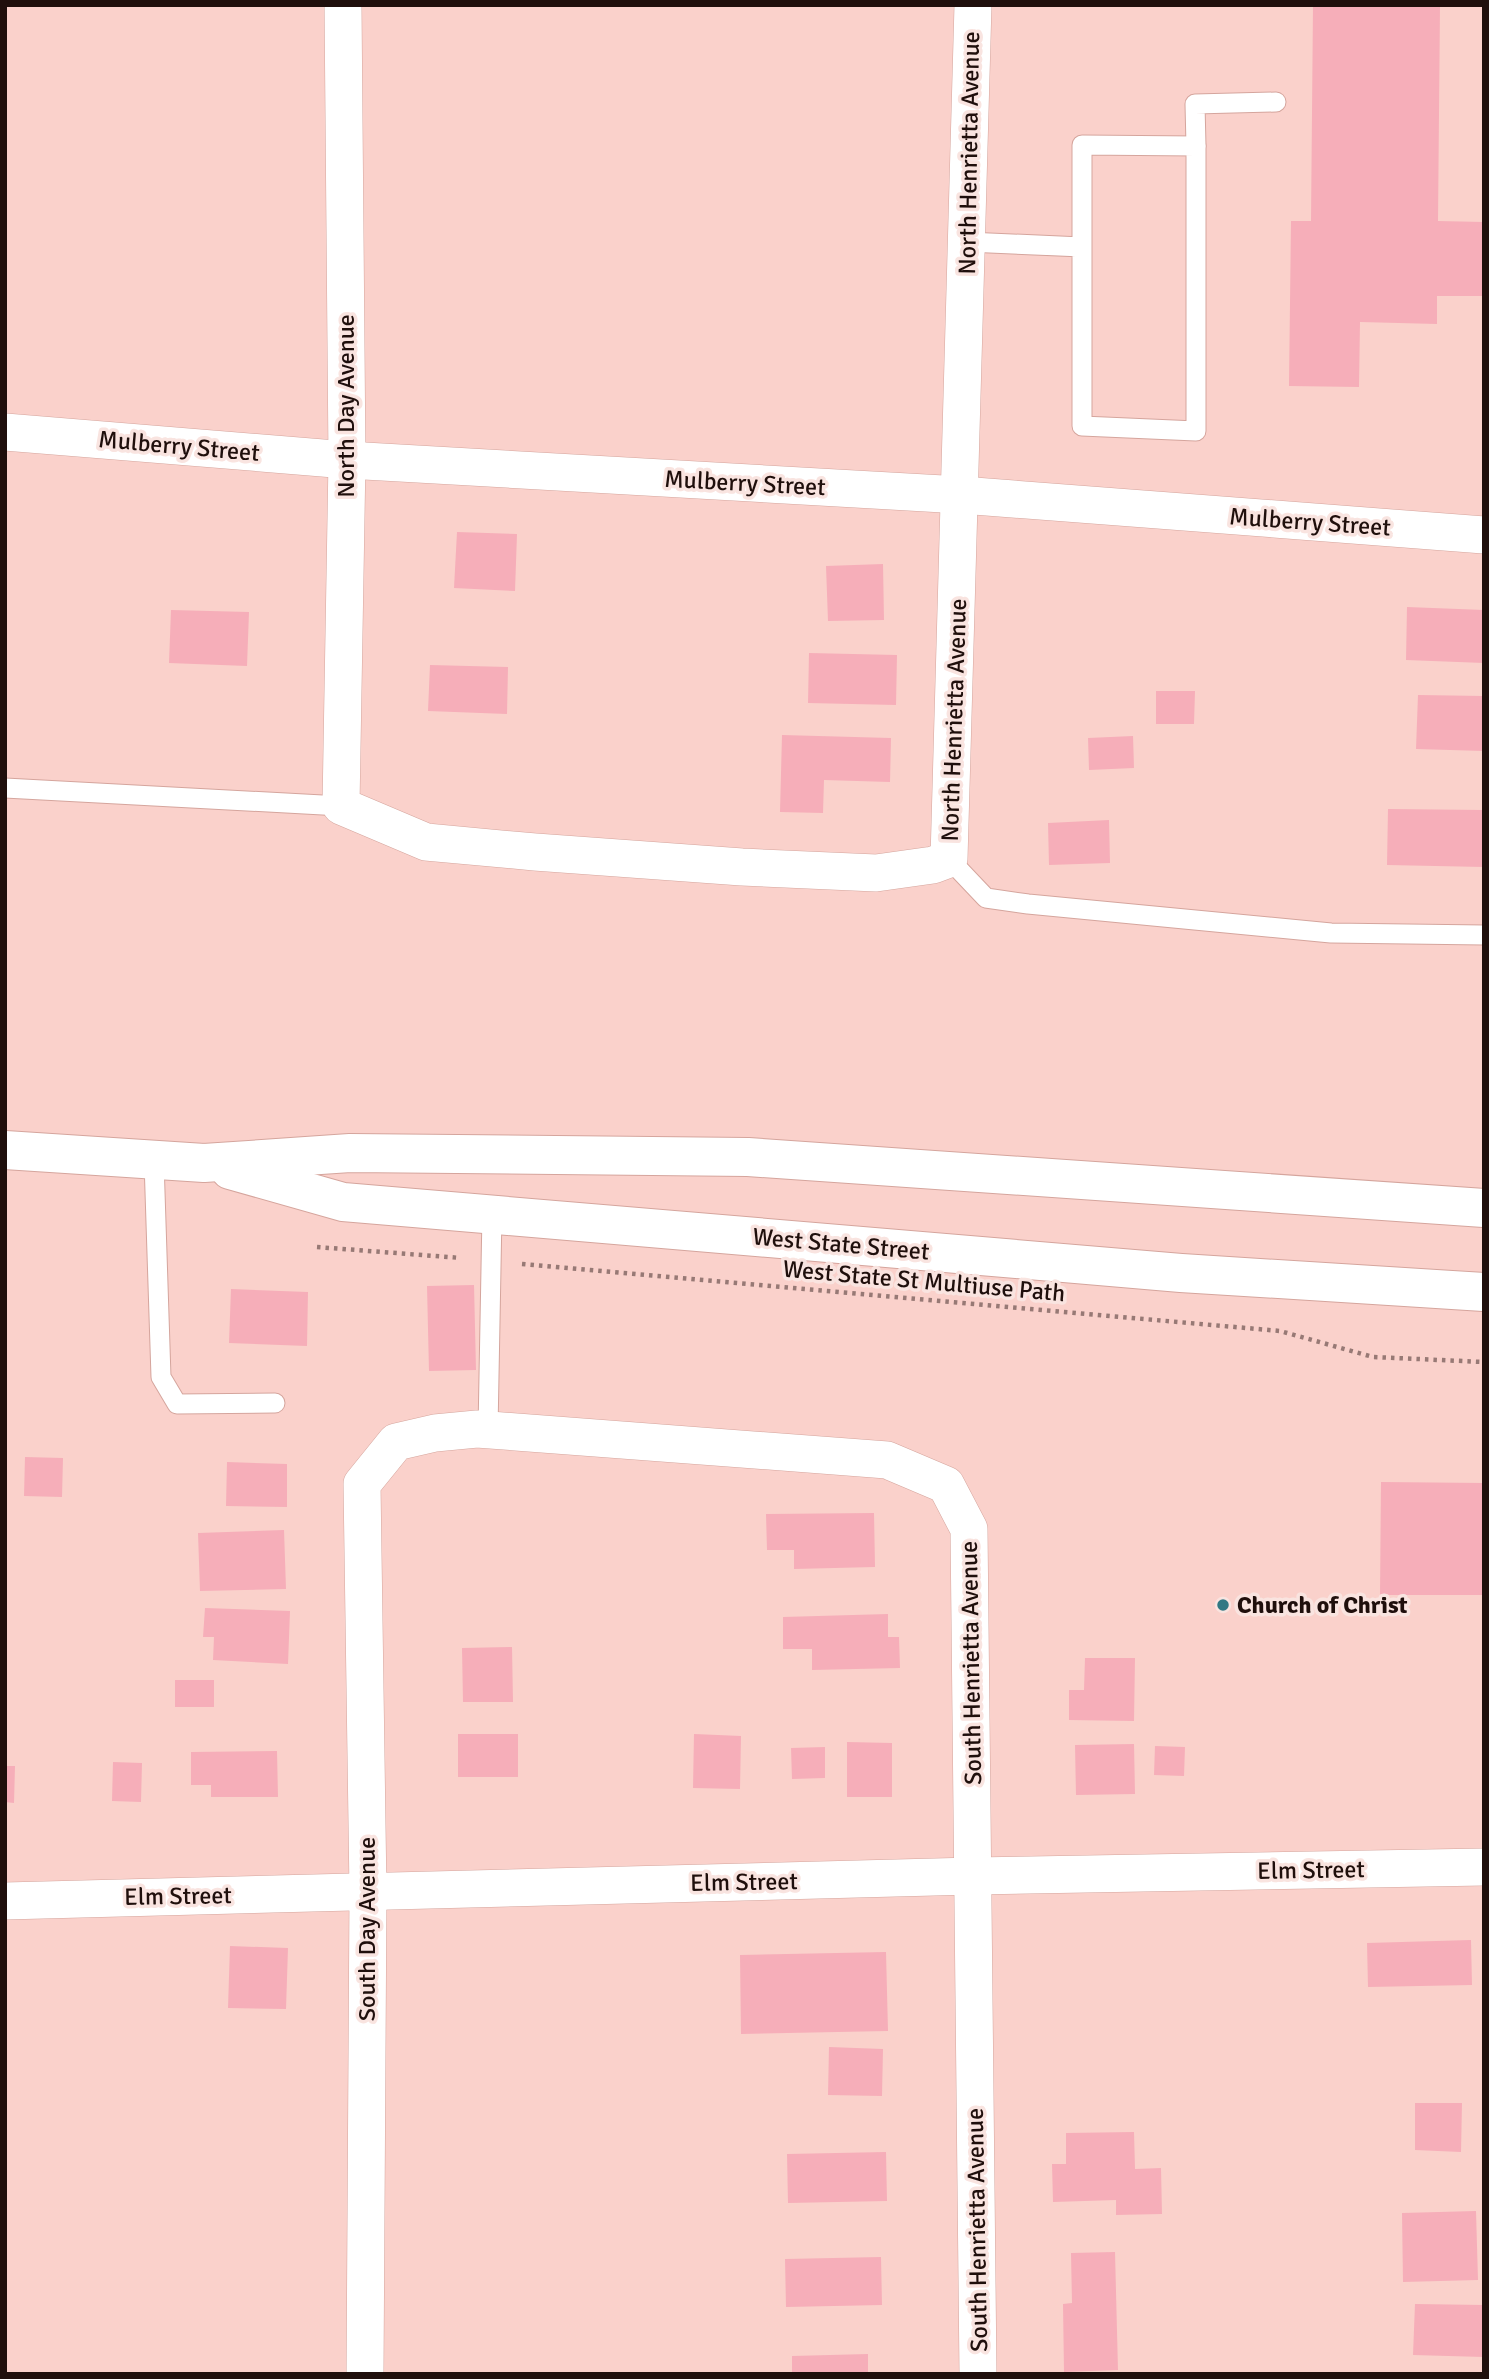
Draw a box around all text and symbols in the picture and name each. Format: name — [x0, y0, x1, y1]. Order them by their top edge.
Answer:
street label: North Henrietta Avenue — [952, 31, 986, 275]
street label: North Day Avenue — [331, 314, 361, 498]
street label: Mulberry Street — [97, 424, 261, 468]
street label: Mulberry Street — [664, 464, 826, 502]
street label: Mulberry Street — [1228, 501, 1392, 543]
street label: North Henrietta Avenue — [935, 598, 973, 842]
street label: West State Street — [751, 1221, 931, 1267]
street label: West State St Multiuse Path — [782, 1254, 1066, 1308]
street label: South Henrietta Avenue — [954, 1541, 988, 1785]
place label: Church of Christ — [1237, 1590, 1408, 1620]
marker: Church of Christ — [1215, 1597, 1231, 1613]
street label: South Day Avenue — [352, 1837, 382, 2021]
street label: Elm Street — [1257, 1854, 1365, 1886]
street label: Elm Street — [690, 1866, 798, 1898]
street label: Elm Street — [124, 1880, 232, 1912]
street label: South Henrietta Avenue — [960, 2108, 994, 2352]

